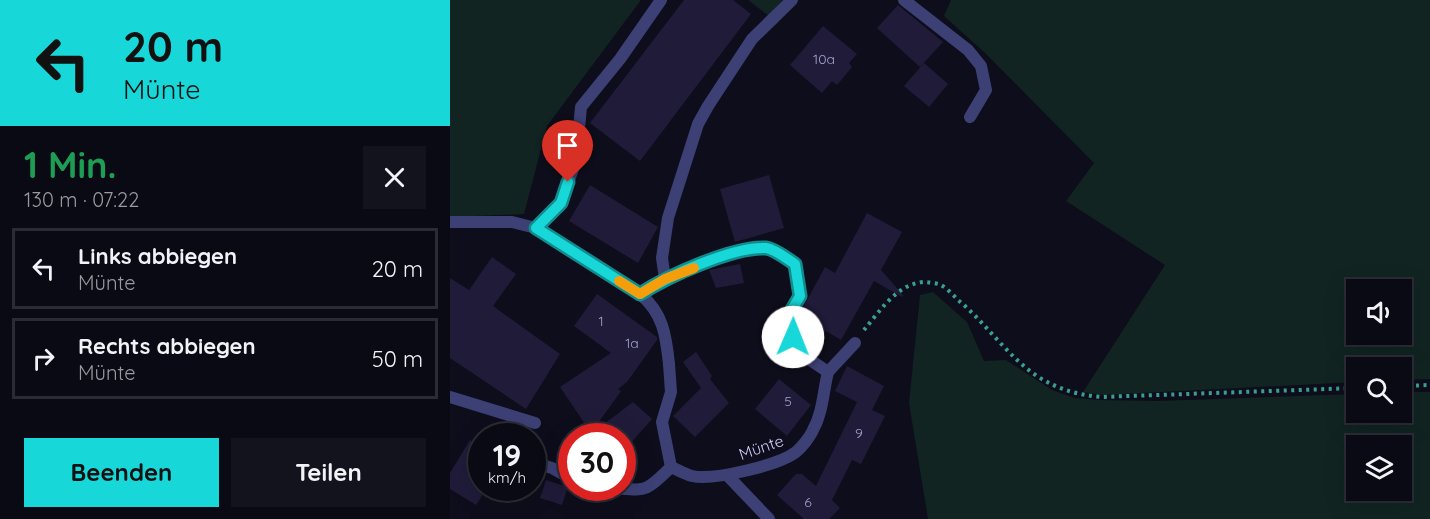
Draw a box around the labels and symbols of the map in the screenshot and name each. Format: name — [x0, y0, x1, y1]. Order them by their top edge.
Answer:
house number: 10a — [813, 50, 835, 68]
pin — [542, 120, 593, 182]
position arrow — [761, 305, 825, 369]
house number: 1 — [598, 312, 604, 330]
house number: 1a — [625, 334, 639, 352]
house number: 5 — [784, 392, 792, 410]
speed limit sign: 30 — [558, 423, 636, 501]
house number: 9 — [855, 424, 863, 442]
street label: Münte — [736, 430, 786, 464]
house number: 6 — [804, 493, 812, 511]

